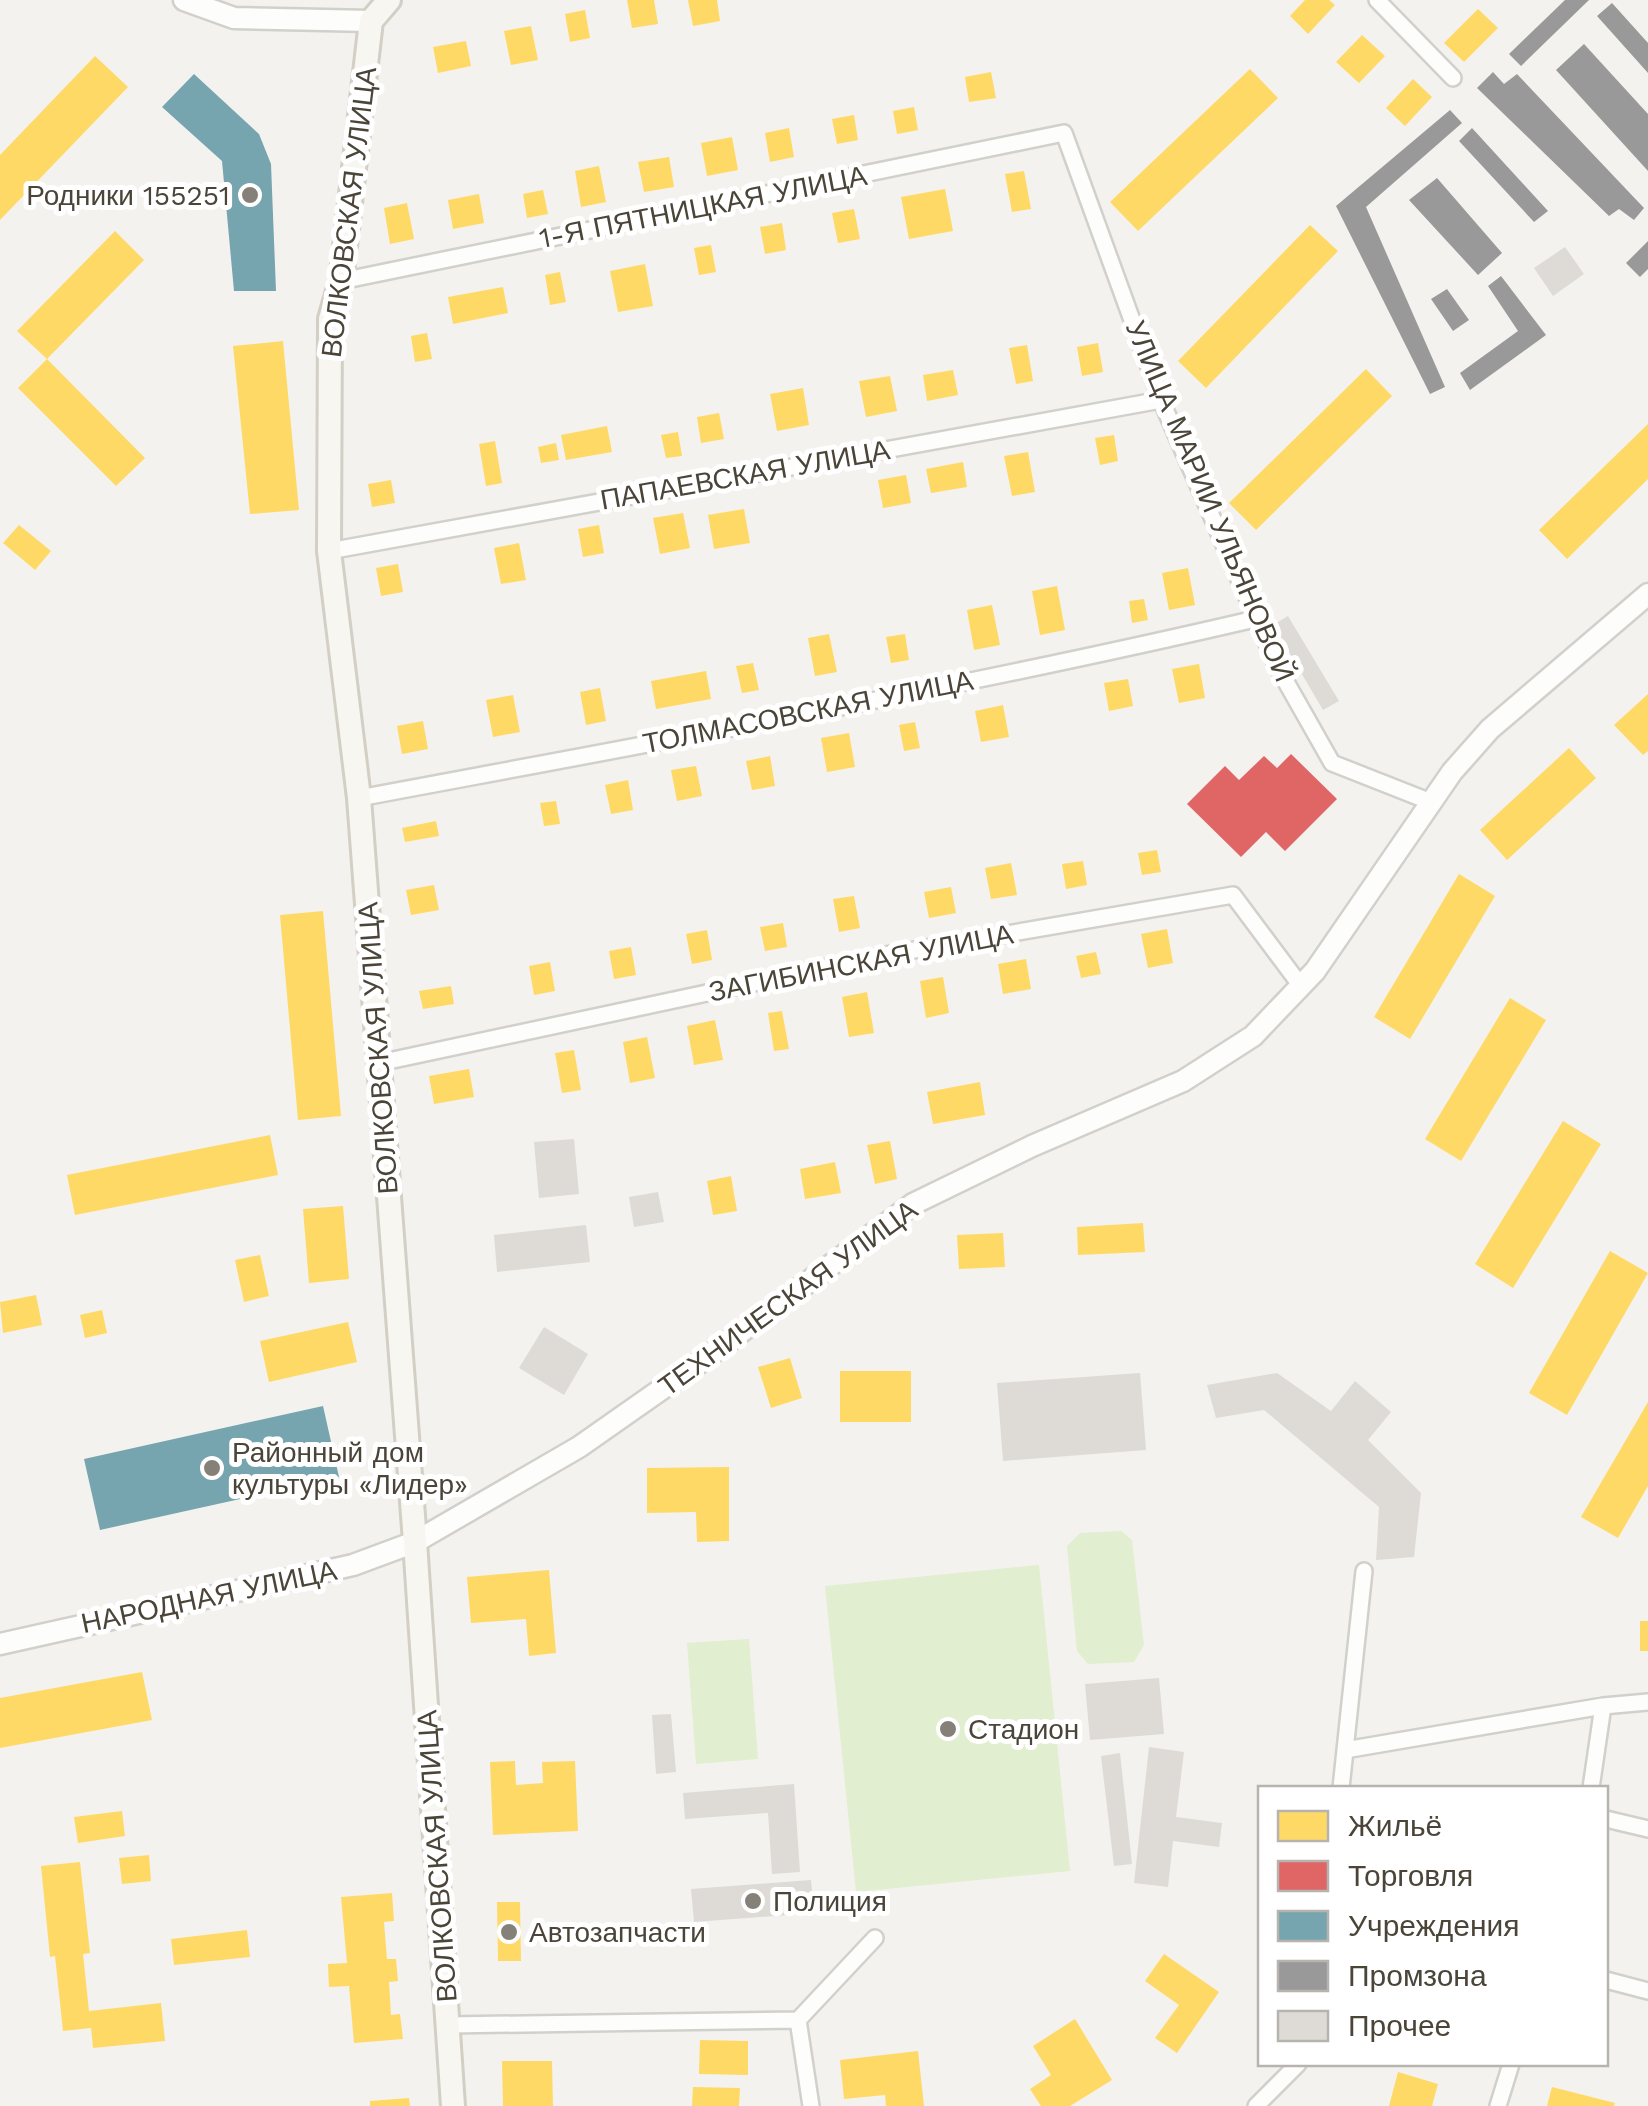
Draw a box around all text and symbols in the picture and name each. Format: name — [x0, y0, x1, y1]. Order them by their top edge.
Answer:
street label: ВОЛКОВСКАЯ УЛИЦА — [315, 64, 383, 359]
street label: 1-Я ПЯТНИЦКАЯ УЛИЦА — [536, 159, 870, 255]
place label: Родники 155251 — [26, 179, 230, 212]
marker: Родники 155251 — [239, 184, 261, 206]
street label: УЛИЦА МАРИИ УЛЬЯНОВОЙ — [1119, 316, 1301, 686]
street label: ПАПАЕВСКАЯ УЛИЦА — [598, 433, 893, 517]
street label: ТОЛМАСОВСКАЯ УЛИЦА — [640, 664, 976, 760]
street label: ВОЛКОВСКАЯ УЛИЦА — [351, 900, 405, 1195]
street label: ЗАГИБИНСКАЯ УЛИЦА — [706, 917, 1016, 1009]
street label: ТЕХНИЧЕСКАЯ УЛИЦА — [652, 1193, 924, 1403]
place label: Районный дом культуры «Лидер» — [232, 1436, 468, 1501]
marker: Районный дом культуры «Лидер» — [201, 1457, 223, 1479]
street label: НАРОДНАЯ УЛИЦА — [78, 1554, 340, 1640]
street label: ВОЛКОВСКАЯ УЛИЦА — [410, 1708, 464, 2003]
place label: Стадион — [968, 1713, 1079, 1746]
marker: Стадион — [937, 1718, 959, 1740]
legend — [1258, 1786, 1608, 2066]
text: Жильё — [1348, 1808, 1442, 1843]
text: Торговля — [1348, 1858, 1473, 1893]
place label: Полиция — [773, 1885, 887, 1918]
marker: Полиция — [742, 1890, 764, 1912]
text: Учреждения — [1348, 1908, 1520, 1943]
place label: Автозапчасти — [529, 1916, 706, 1949]
marker: Автозапчасти — [498, 1921, 520, 1943]
text: Промзона — [1348, 1958, 1487, 1993]
text: Прочее — [1348, 2008, 1451, 2043]

